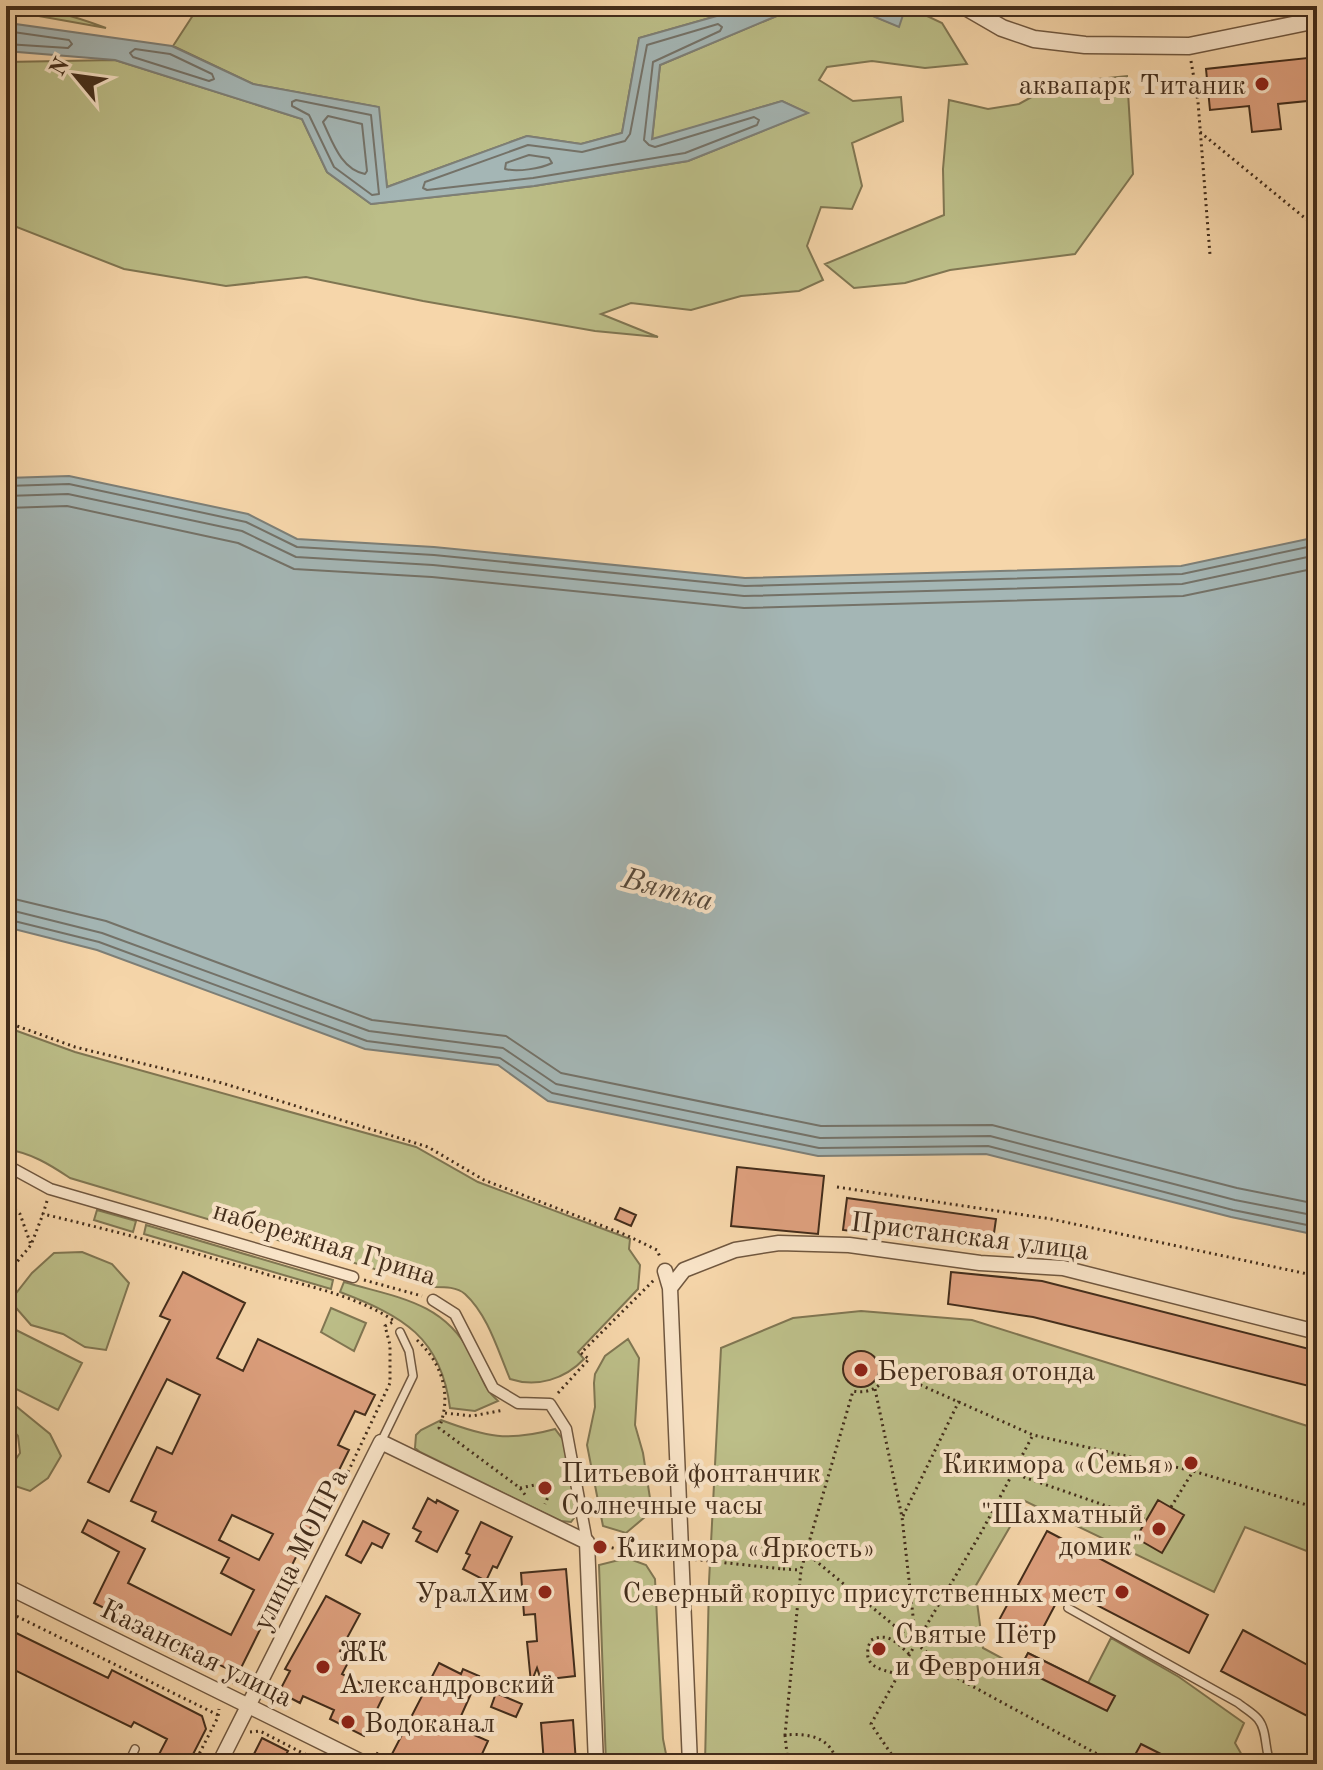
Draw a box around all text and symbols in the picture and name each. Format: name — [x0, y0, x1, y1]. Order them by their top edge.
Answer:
north arrow — [36, 36, 116, 116]
text: N — [47, 54, 74, 80]
place label: аквапарк Титаник — [1019, 73, 1246, 101]
marker: аквапарк Титаник — [1253, 75, 1271, 93]
water label: Вятка — [617, 864, 717, 918]
street label: набережная Грина — [209, 1198, 439, 1292]
street label: Пристанская улица — [849, 1209, 1091, 1267]
place label: Береговая отонда — [877, 1359, 1095, 1387]
marker: Береговая отонда — [852, 1361, 870, 1379]
place label: Кикимора «Семья» — [942, 1452, 1175, 1480]
marker: Кикимора «Семья» — [1182, 1454, 1200, 1472]
place label: Питьевой фонтанчик Солнечные часы — [561, 1461, 821, 1521]
street label: улица МОПРа — [249, 1465, 355, 1636]
marker: Питьевой фонтанчик Солнечные часы — [536, 1479, 554, 1497]
place label: "Шахматный домик" — [981, 1502, 1143, 1562]
marker: "Шахматный домик" — [1150, 1520, 1168, 1538]
place label: Кикимора «Яркость» — [616, 1536, 876, 1564]
marker: Кикимора «Яркость» — [591, 1538, 609, 1556]
place label: УралХим — [415, 1581, 529, 1609]
place label: Северный корпус присутственных мест — [623, 1581, 1106, 1609]
marker: УралХим — [536, 1583, 554, 1601]
marker: Северный корпус присутственных мест — [1113, 1583, 1131, 1601]
street label: Казанская улица — [95, 1596, 296, 1713]
place label: Святые Пётр и Феврония — [895, 1622, 1057, 1682]
place label: ЖК Александровский — [339, 1640, 555, 1700]
marker: Святые Пётр и Феврония — [870, 1640, 888, 1658]
marker: ЖК Александровский — [314, 1658, 332, 1676]
place label: Водоканал — [364, 1711, 495, 1739]
marker: Водоканал — [339, 1713, 357, 1731]

